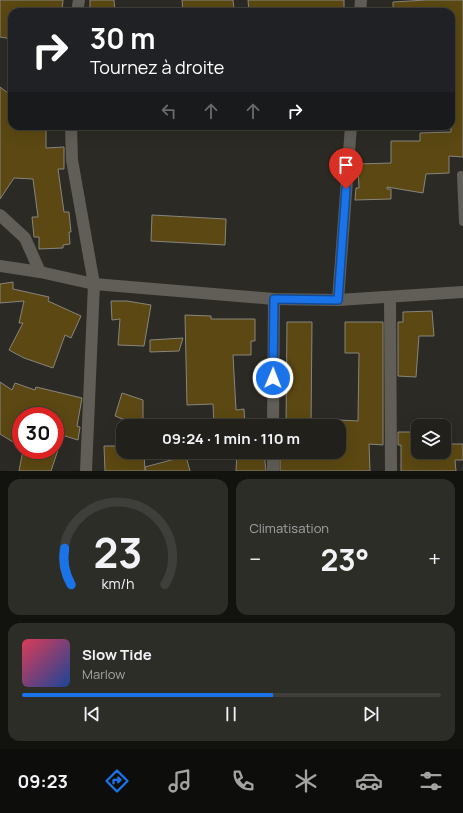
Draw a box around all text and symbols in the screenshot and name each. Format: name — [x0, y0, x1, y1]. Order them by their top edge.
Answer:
text: 30 m — [90, 19, 155, 57]
icon: right — [24, 24, 76, 76]
text: Tournez à droite — [90, 55, 224, 79]
icon: left — [158, 100, 180, 122]
icon: ahead — [200, 100, 222, 122]
icon: ahead — [242, 100, 264, 122]
icon: right — [284, 100, 306, 122]
pin — [329, 148, 363, 189]
icon: arrive — [335, 154, 357, 176]
position arrow — [252, 357, 294, 399]
speed limit sign: 30 — [12, 407, 64, 459]
map controls — [411, 419, 451, 459]
button: layers — [411, 419, 451, 459]
text: 09:24 · 1 min · 110 m — [162, 428, 300, 449]
text: Climatisation — [250, 519, 329, 537]
text: 23 — [93, 524, 142, 580]
text: 23° — [320, 539, 369, 580]
text: − — [250, 544, 261, 574]
text: + — [428, 544, 441, 574]
text: km/h — [101, 574, 134, 593]
text: Slow Tide — [82, 644, 152, 665]
text: Marlow — [82, 665, 125, 683]
icon: previous — [81, 703, 103, 725]
icon: pause — [220, 703, 242, 725]
icon: next — [360, 703, 382, 725]
icon: directions — [103, 767, 131, 795]
icon: music — [166, 767, 194, 795]
icon: phone — [229, 767, 257, 795]
icon: climate — [292, 767, 320, 795]
icon: car — [355, 767, 383, 795]
icon: filters — [417, 767, 445, 795]
text: 09:23 — [17, 769, 68, 793]

